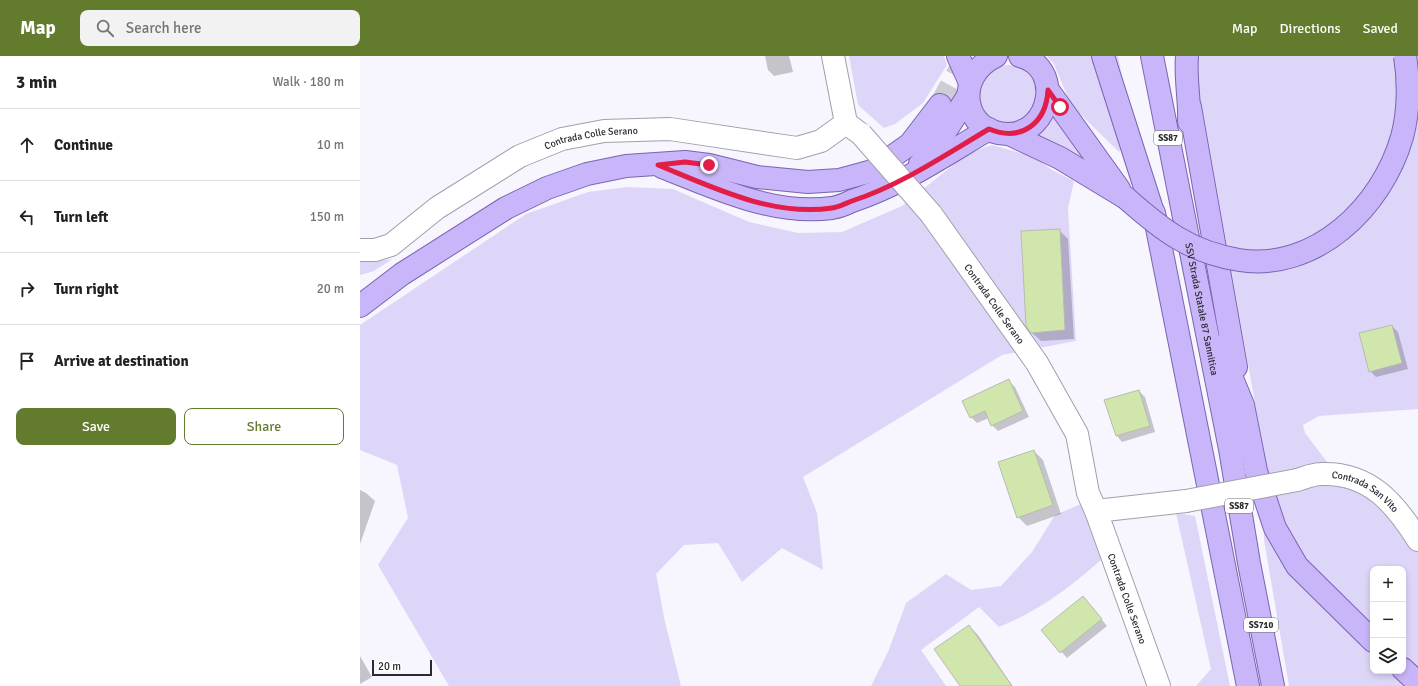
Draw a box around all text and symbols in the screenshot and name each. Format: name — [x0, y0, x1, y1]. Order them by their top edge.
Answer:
search box — [80, 10, 360, 46]
text: Map — [20, 16, 56, 40]
icon: search — [94, 17, 116, 39]
text: Search here — [126, 19, 201, 37]
text: Map — [1232, 20, 1258, 37]
text: Directions — [1280, 20, 1341, 37]
text: Saved — [1363, 20, 1398, 37]
text: 3 min — [16, 72, 57, 93]
text: Walk · 180 m — [273, 74, 344, 90]
route start — [1051, 98, 1069, 116]
street label: Contrada Colle Serano — [543, 125, 638, 153]
road number: SS87 — [1154, 131, 1182, 145]
icon: ahead — [16, 134, 38, 156]
text: Continue — [54, 136, 113, 154]
text: 10 m — [317, 137, 344, 153]
route end — [700, 156, 718, 174]
icon: left — [16, 206, 38, 228]
text: Turn left — [54, 208, 108, 226]
text: 150 m — [310, 209, 344, 225]
street label: SSV Strada Statale 87 Sannitica — [1182, 242, 1220, 377]
street label: Contrada Colle Serano — [961, 262, 1026, 347]
icon: right — [16, 278, 38, 300]
text: Turn right — [54, 280, 119, 298]
text: 20 m — [317, 281, 344, 297]
icon: arrive — [16, 350, 38, 372]
text: Arrive at destination — [54, 352, 189, 370]
button: Save — [16, 408, 176, 445]
button: Share — [184, 408, 344, 445]
street label: Contrada San Vito — [1331, 469, 1401, 515]
road number: SS87 — [1225, 499, 1253, 513]
street label: Contrada Colle Serano — [1105, 552, 1148, 646]
map controls — [1370, 566, 1406, 674]
button: + — [1370, 566, 1406, 602]
button: − — [1370, 602, 1406, 638]
road number: SS710 — [1244, 618, 1278, 632]
button: layers — [1370, 638, 1406, 674]
scale bar — [372, 658, 432, 677]
text: 20 m — [378, 660, 401, 673]

